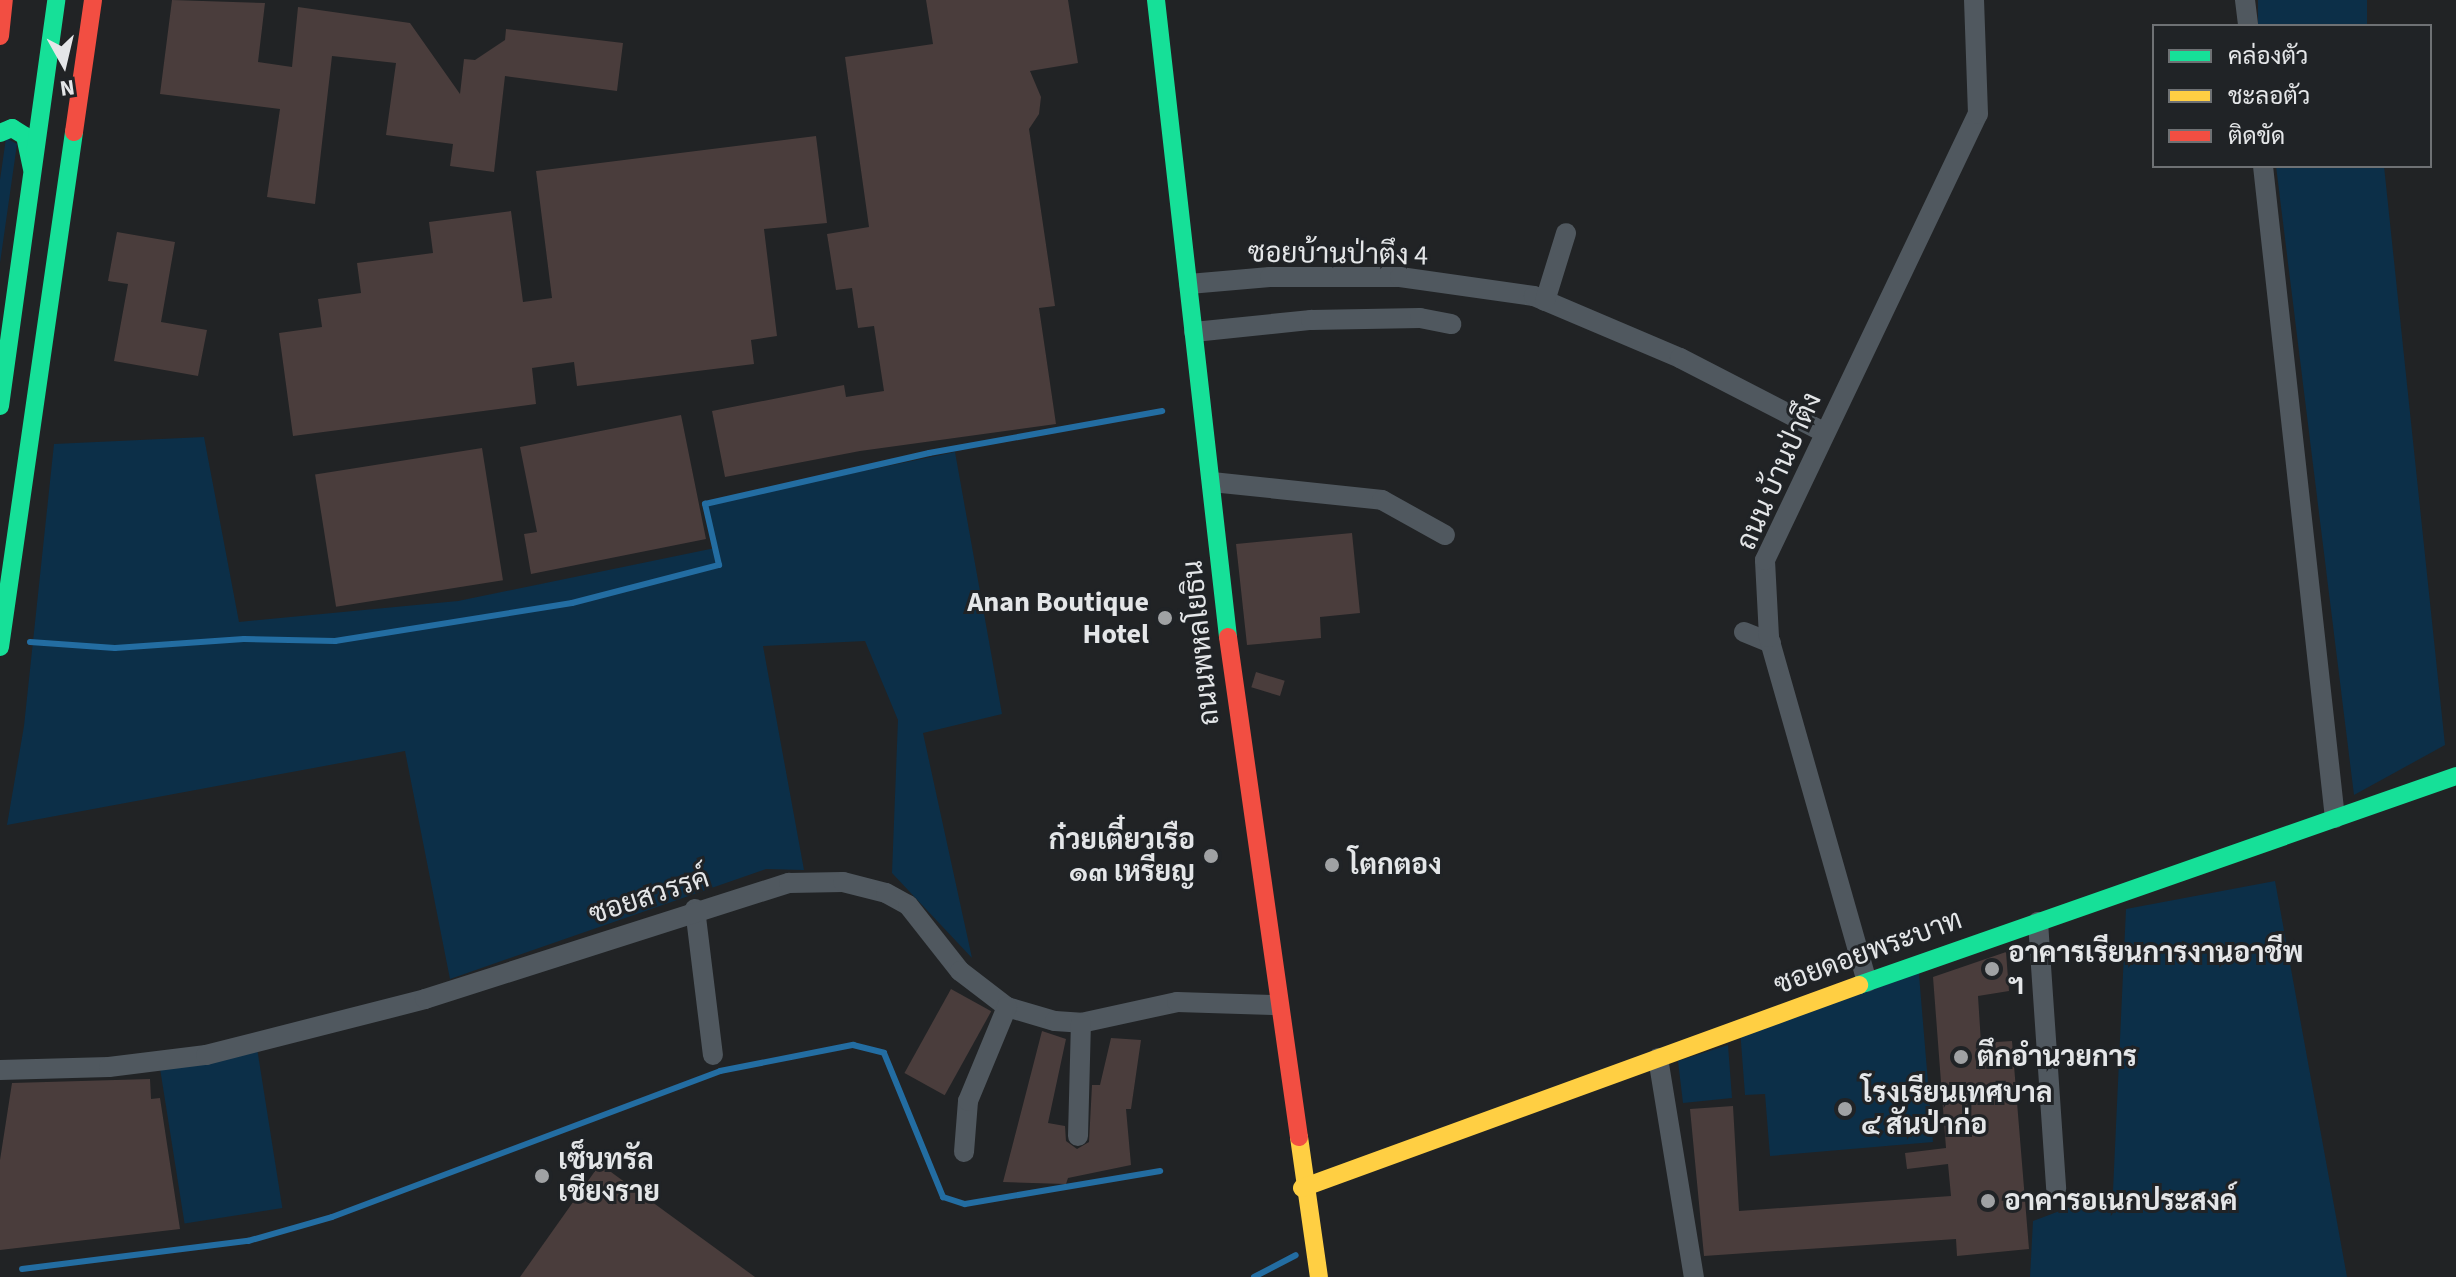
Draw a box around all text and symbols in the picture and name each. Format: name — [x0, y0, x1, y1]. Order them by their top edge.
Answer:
north arrow — [24, 24, 104, 104]
legend — [2152, 24, 2432, 168]
text: คล่องตัว — [2228, 39, 2308, 74]
text: N — [58, 71, 77, 105]
text: ชะลอตัว — [2228, 79, 2310, 114]
text: ติดขัด — [2228, 119, 2285, 154]
street label: ซอยบ้านป่าตึง 4 — [1248, 236, 1428, 272]
street label: ถนน บ้านป่าตึง — [1729, 387, 1829, 555]
street label: ถนนพหลโยธิน — [1176, 559, 1226, 727]
place label: Anan Boutique Hotel — [967, 585, 1149, 651]
marker: Anan Boutique Hotel — [1156, 609, 1174, 627]
place label: ก๋วยเตี๋ยวเรือ ๑๓ เหรียญ — [1049, 823, 1195, 889]
marker: ก๋วยเตี๋ยวเรือ ๑๓ เหรียญ — [1202, 847, 1220, 865]
place label: โตกตอง — [1348, 848, 1442, 882]
marker: โตกตอง — [1323, 856, 1341, 874]
street label: ซอยสวรรค์ — [585, 861, 713, 931]
street label: ซอยดอยพระบาท — [1769, 902, 1967, 1002]
place label: อาคารเรียนการงานอาชีพ ฯ — [2008, 936, 2303, 1002]
marker: อาคารเรียนการงานอาชีพ ฯ — [1983, 960, 2001, 978]
place label: ตึกอำนวยการ — [1977, 1040, 2137, 1074]
marker: ตึกอำนวยการ — [1952, 1048, 1970, 1066]
place label: โรงเรียนเทศบาล ๔ สันป่าก่อ — [1861, 1076, 2052, 1142]
marker: โรงเรียนเทศบาล ๔ สันป่าก่อ — [1836, 1100, 1854, 1118]
place label: เซ็นทรัล เชียงราย — [558, 1143, 660, 1209]
marker: เซ็นทรัล เชียงราย — [533, 1167, 551, 1185]
place label: อาคารอเนกประสงค์ — [2004, 1184, 2237, 1218]
marker: อาคารอเนกประสงค์ — [1979, 1192, 1997, 1210]

